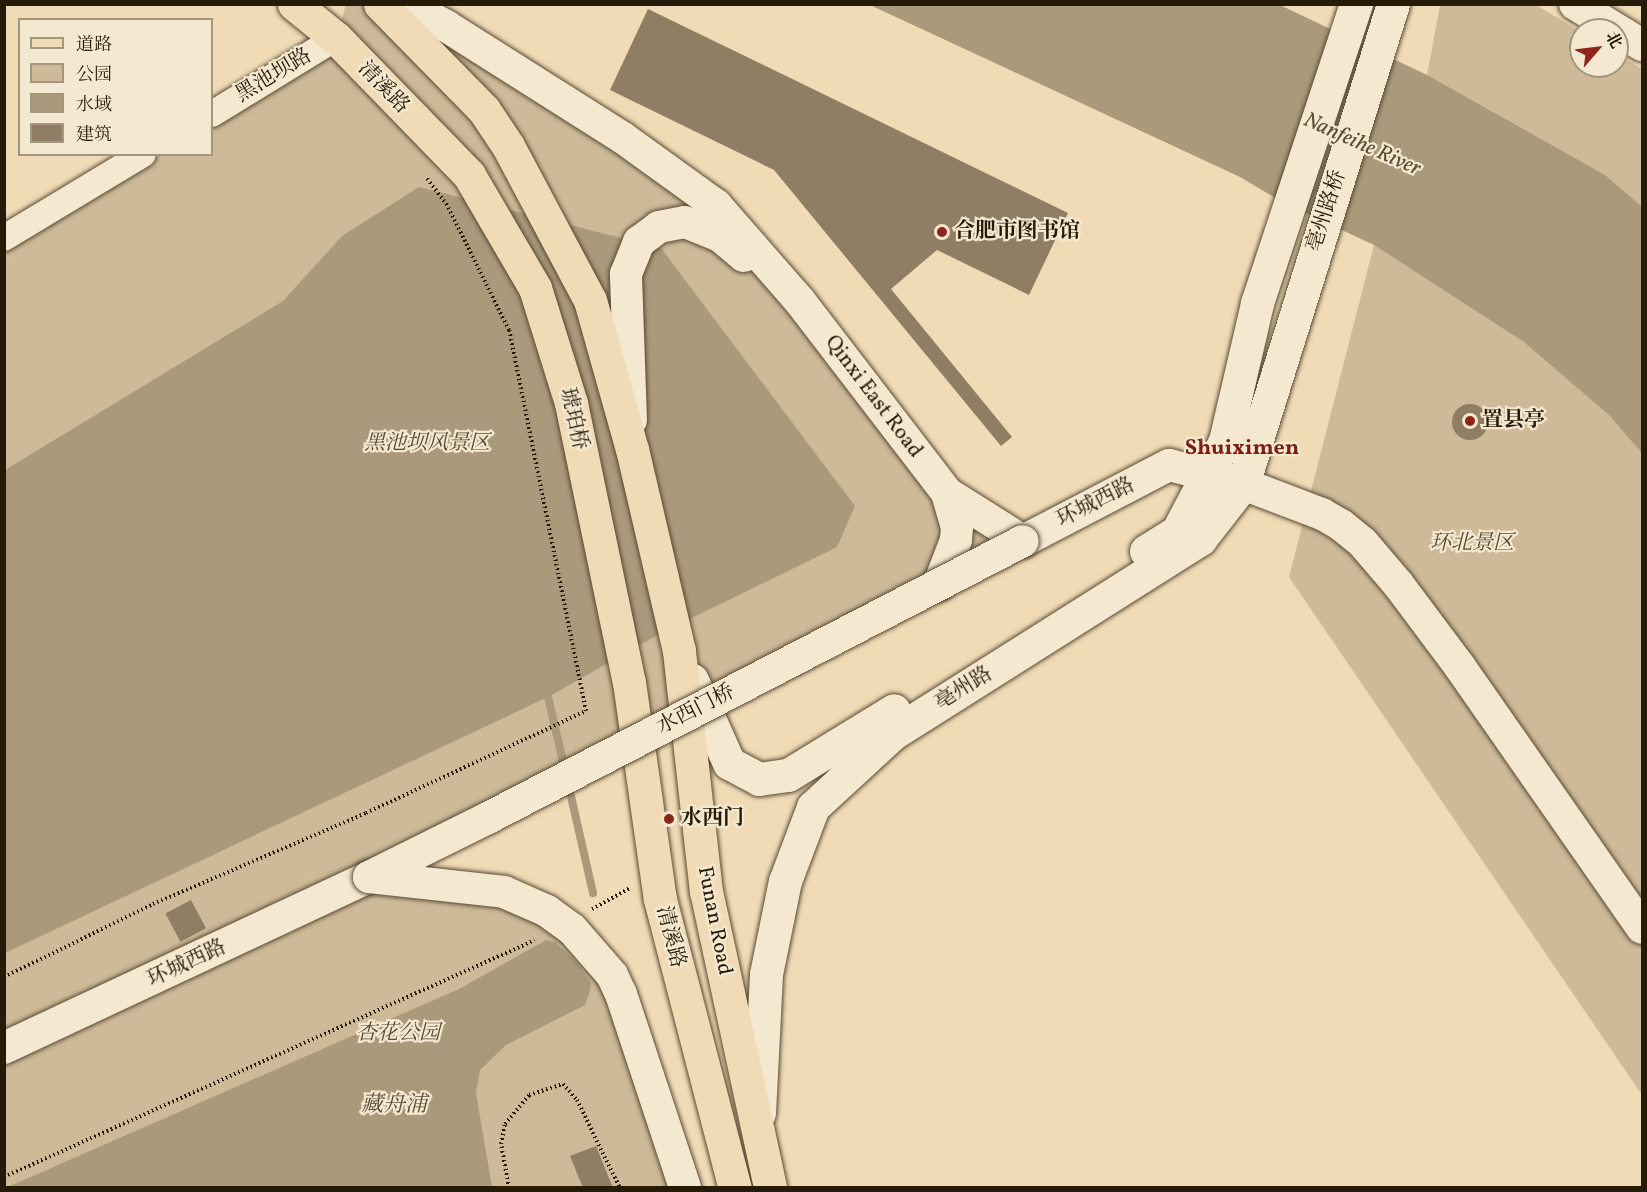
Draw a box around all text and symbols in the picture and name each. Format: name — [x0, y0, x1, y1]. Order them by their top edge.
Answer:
legend — [18, 18, 213, 156]
north arrow — [1569, 18, 1629, 78]
text: 北 — [1600, 28, 1627, 53]
text: 道路 — [76, 33, 112, 58]
street label: 黑池坝路 — [232, 44, 316, 108]
street label: 清溪路 — [352, 57, 414, 119]
text: 公园 — [76, 63, 112, 88]
text: 水域 — [76, 93, 112, 118]
water label: Nanfeihe River — [1299, 107, 1425, 183]
text: 建筑 — [76, 123, 112, 148]
street label: 亳州路桥 — [1302, 167, 1352, 255]
place label: 合肥市图书馆 — [954, 219, 1080, 245]
marker: 合肥市图书馆 — [935, 225, 949, 239]
street label: Qinxi East Road — [819, 331, 927, 463]
street label: 琥珀桥 — [554, 385, 592, 453]
place label: 置县亭 — [1482, 408, 1545, 434]
marker: 置县亭 — [1463, 414, 1477, 428]
park label: 黑池坝风景区 — [364, 431, 490, 457]
district label: Shuiximen — [1185, 436, 1299, 462]
street label: 环城西路 — [1053, 473, 1139, 533]
park label: 环北景区 — [1430, 531, 1514, 557]
street label: 亳州路 — [931, 662, 997, 716]
street label: 水西门桥 — [653, 680, 739, 740]
place label: 水西门 — [681, 806, 744, 832]
marker: 水西门 — [662, 812, 676, 826]
street label: Funan Road — [691, 865, 737, 977]
street label: 清溪路 — [650, 903, 690, 971]
street label: 环城西路 — [144, 935, 230, 993]
park label: 杏花公园 — [356, 1021, 440, 1047]
water label: 藏舟浦 — [361, 1093, 427, 1119]

